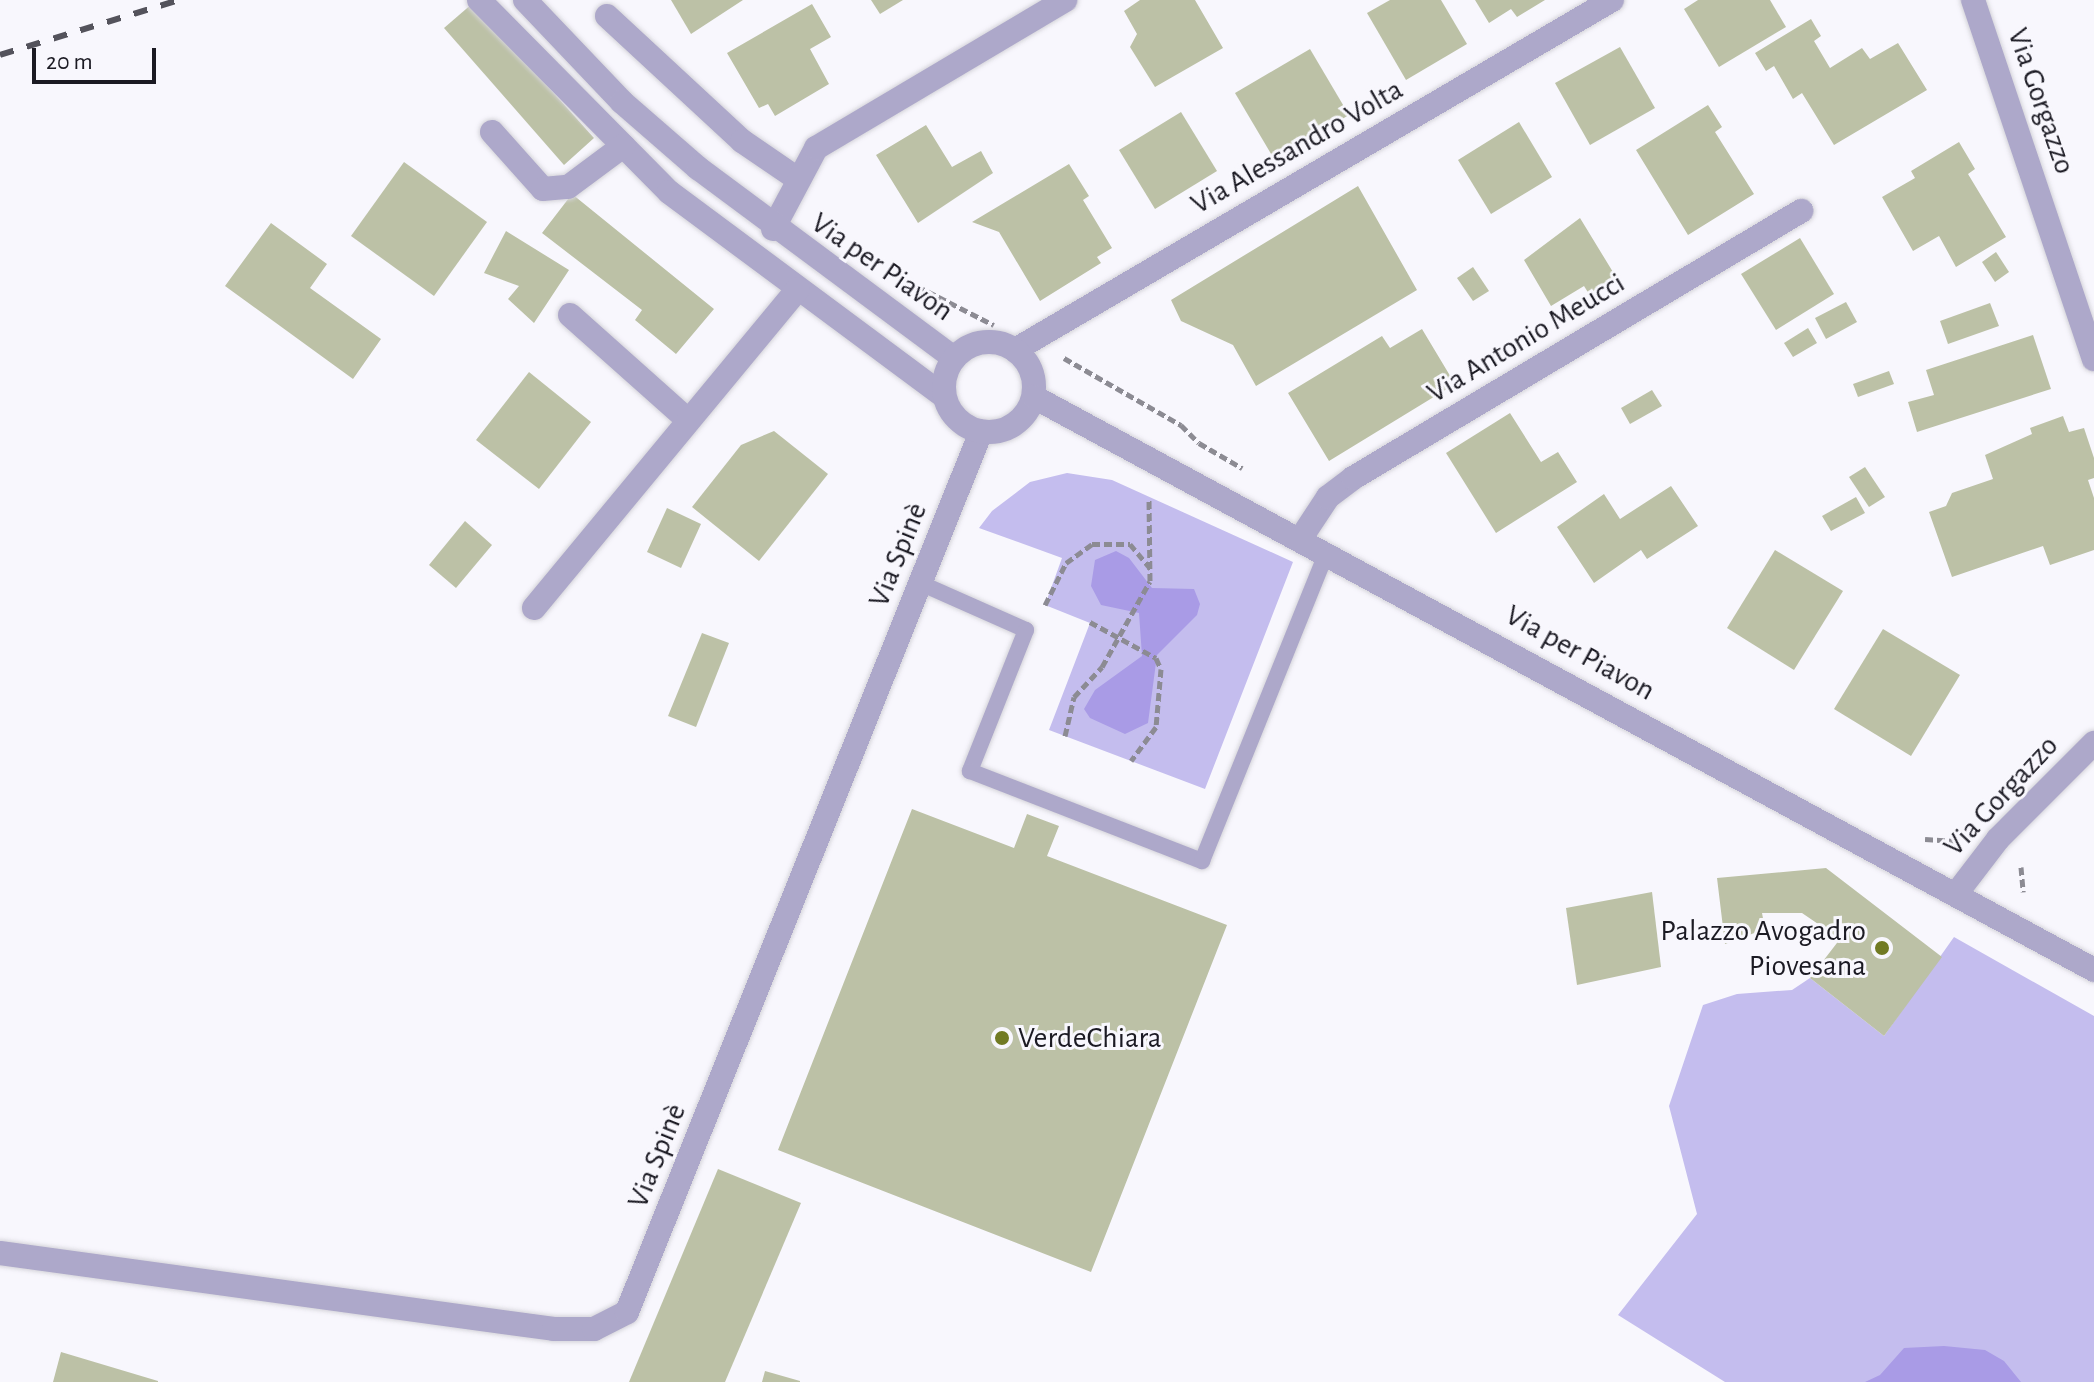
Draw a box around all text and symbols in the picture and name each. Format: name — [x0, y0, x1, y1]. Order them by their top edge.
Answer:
street label: Via Gorgazzo — [1999, 23, 2083, 179]
scale bar — [36, 32, 160, 82]
text: 20 m — [46, 50, 93, 74]
street label: Via Alessandro Volta — [1185, 72, 1409, 222]
street label: Via per Piavon — [804, 205, 960, 329]
street label: Via Antonio Meucci — [1421, 265, 1631, 411]
street label: Via Spinè — [861, 498, 935, 612]
street label: Via per Piavon — [1499, 597, 1661, 709]
street label: Via Gorgazzo — [1936, 728, 2066, 864]
place label: Palazzo Avogadro Piovesana — [1660, 913, 1866, 984]
marker: Palazzo Avogadro Piovesana — [1873, 939, 1891, 957]
place label: VerdeChiara — [1018, 1020, 1162, 1056]
marker: VerdeChiara — [993, 1029, 1011, 1047]
street label: Via Spinè — [620, 1099, 694, 1213]

